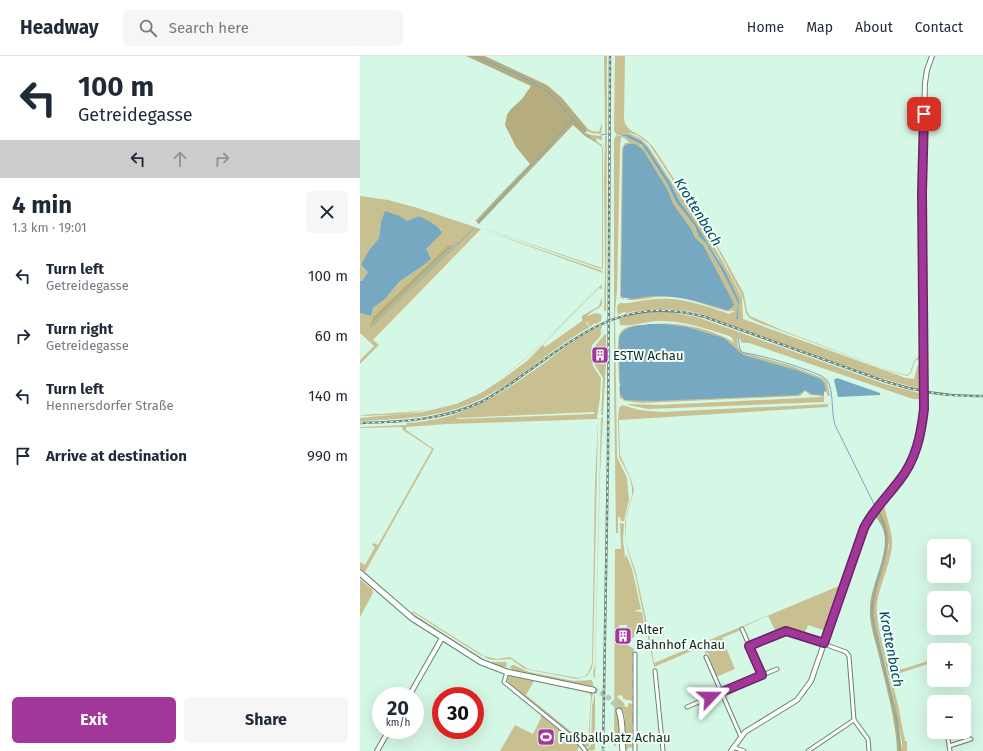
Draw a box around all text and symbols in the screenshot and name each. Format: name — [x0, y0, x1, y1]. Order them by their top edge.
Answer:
search box — [123, 10, 403, 46]
text: Headway — [20, 16, 99, 39]
icon: search — [137, 17, 159, 39]
text: Search here — [169, 19, 249, 37]
text: Home — [747, 19, 784, 36]
text: Map — [806, 19, 833, 36]
text: About — [855, 19, 893, 36]
text: Contact — [915, 19, 963, 36]
text: 100 m — [78, 70, 154, 103]
icon: left — [12, 72, 64, 124]
pin — [907, 97, 941, 131]
icon: arrive — [913, 103, 935, 125]
text: Getreidegasse — [78, 104, 193, 126]
icon: left — [127, 148, 149, 170]
icon: ahead — [169, 148, 191, 170]
icon: right — [211, 148, 233, 170]
water label: Krottenbach — [670, 175, 726, 249]
text: 4 min — [12, 191, 72, 219]
button: close — [306, 191, 348, 233]
text: 1.3 km · 19:01 — [12, 220, 87, 235]
text: Turn left — [46, 260, 104, 278]
icon: left — [12, 265, 34, 287]
text: 100 m — [308, 267, 348, 285]
text: Getreidegasse — [46, 278, 129, 293]
text: Turn right — [46, 320, 113, 338]
icon: right — [12, 325, 34, 347]
text: 60 m — [315, 327, 348, 345]
text: Getreidegasse — [46, 338, 129, 353]
building icon: ESTW Achau — [590, 345, 610, 365]
place label: ESTW Achau — [613, 348, 683, 363]
text: Turn left — [46, 380, 104, 398]
icon: left — [12, 385, 34, 407]
text: 140 m — [308, 387, 348, 405]
text: Hennersdorfer Straße — [46, 398, 174, 413]
icon: arrive — [12, 445, 34, 467]
text: Arrive at destination — [46, 447, 187, 465]
text: 990 m — [307, 447, 348, 465]
map controls — [927, 539, 971, 739]
button: sound — [927, 539, 971, 583]
button: search — [927, 591, 971, 635]
water label: Krottenbach — [875, 610, 907, 688]
place label: Alter Bahnhof Achau — [636, 622, 725, 652]
building icon: Alter Bahnhof Achau — [613, 626, 633, 646]
button: + — [927, 643, 971, 687]
position arrow — [689, 676, 731, 718]
speed limit sign: 30 — [432, 687, 484, 739]
button: − — [927, 695, 971, 739]
text: 20 — [387, 696, 409, 720]
button: Exit — [12, 697, 176, 743]
button: Share — [184, 697, 348, 743]
text: km/h — [386, 717, 410, 729]
sports icon: Fußballplatz Achau — [536, 727, 556, 747]
place label: Fußballplatz Achau — [559, 730, 671, 745]

